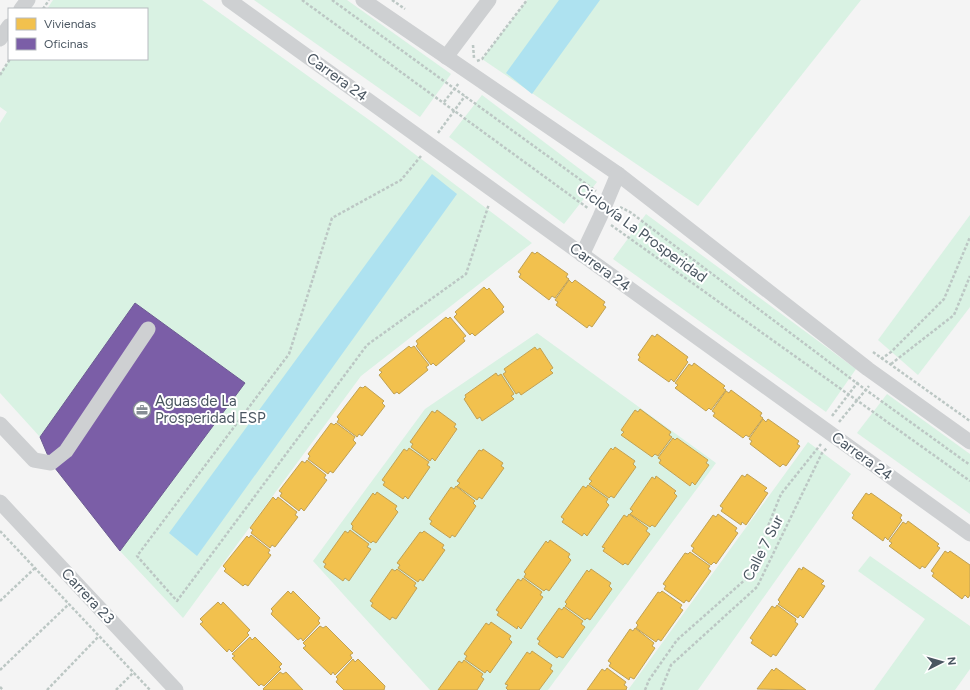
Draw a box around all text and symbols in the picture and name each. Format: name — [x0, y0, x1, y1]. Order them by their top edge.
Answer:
legend — [8, 8, 148, 60]
text: Viviendas — [44, 17, 97, 31]
text: Oficinas — [44, 37, 89, 51]
street label: Carrera 24 — [303, 49, 371, 105]
street label: Ciclovía La Prosperidad — [574, 180, 710, 286]
street label: Carrera 24 — [566, 239, 634, 295]
place label: Aguas de La Prosperidad ESP — [155, 392, 266, 427]
office icon: Aguas de La Prosperidad ESP — [132, 400, 152, 420]
street label: Carrera 24 — [828, 428, 896, 484]
street label: Calle 7 Sur — [739, 512, 787, 584]
street label: Carrera 23 — [58, 564, 118, 628]
north arrow — [922, 642, 962, 682]
text: N — [945, 656, 958, 666]

